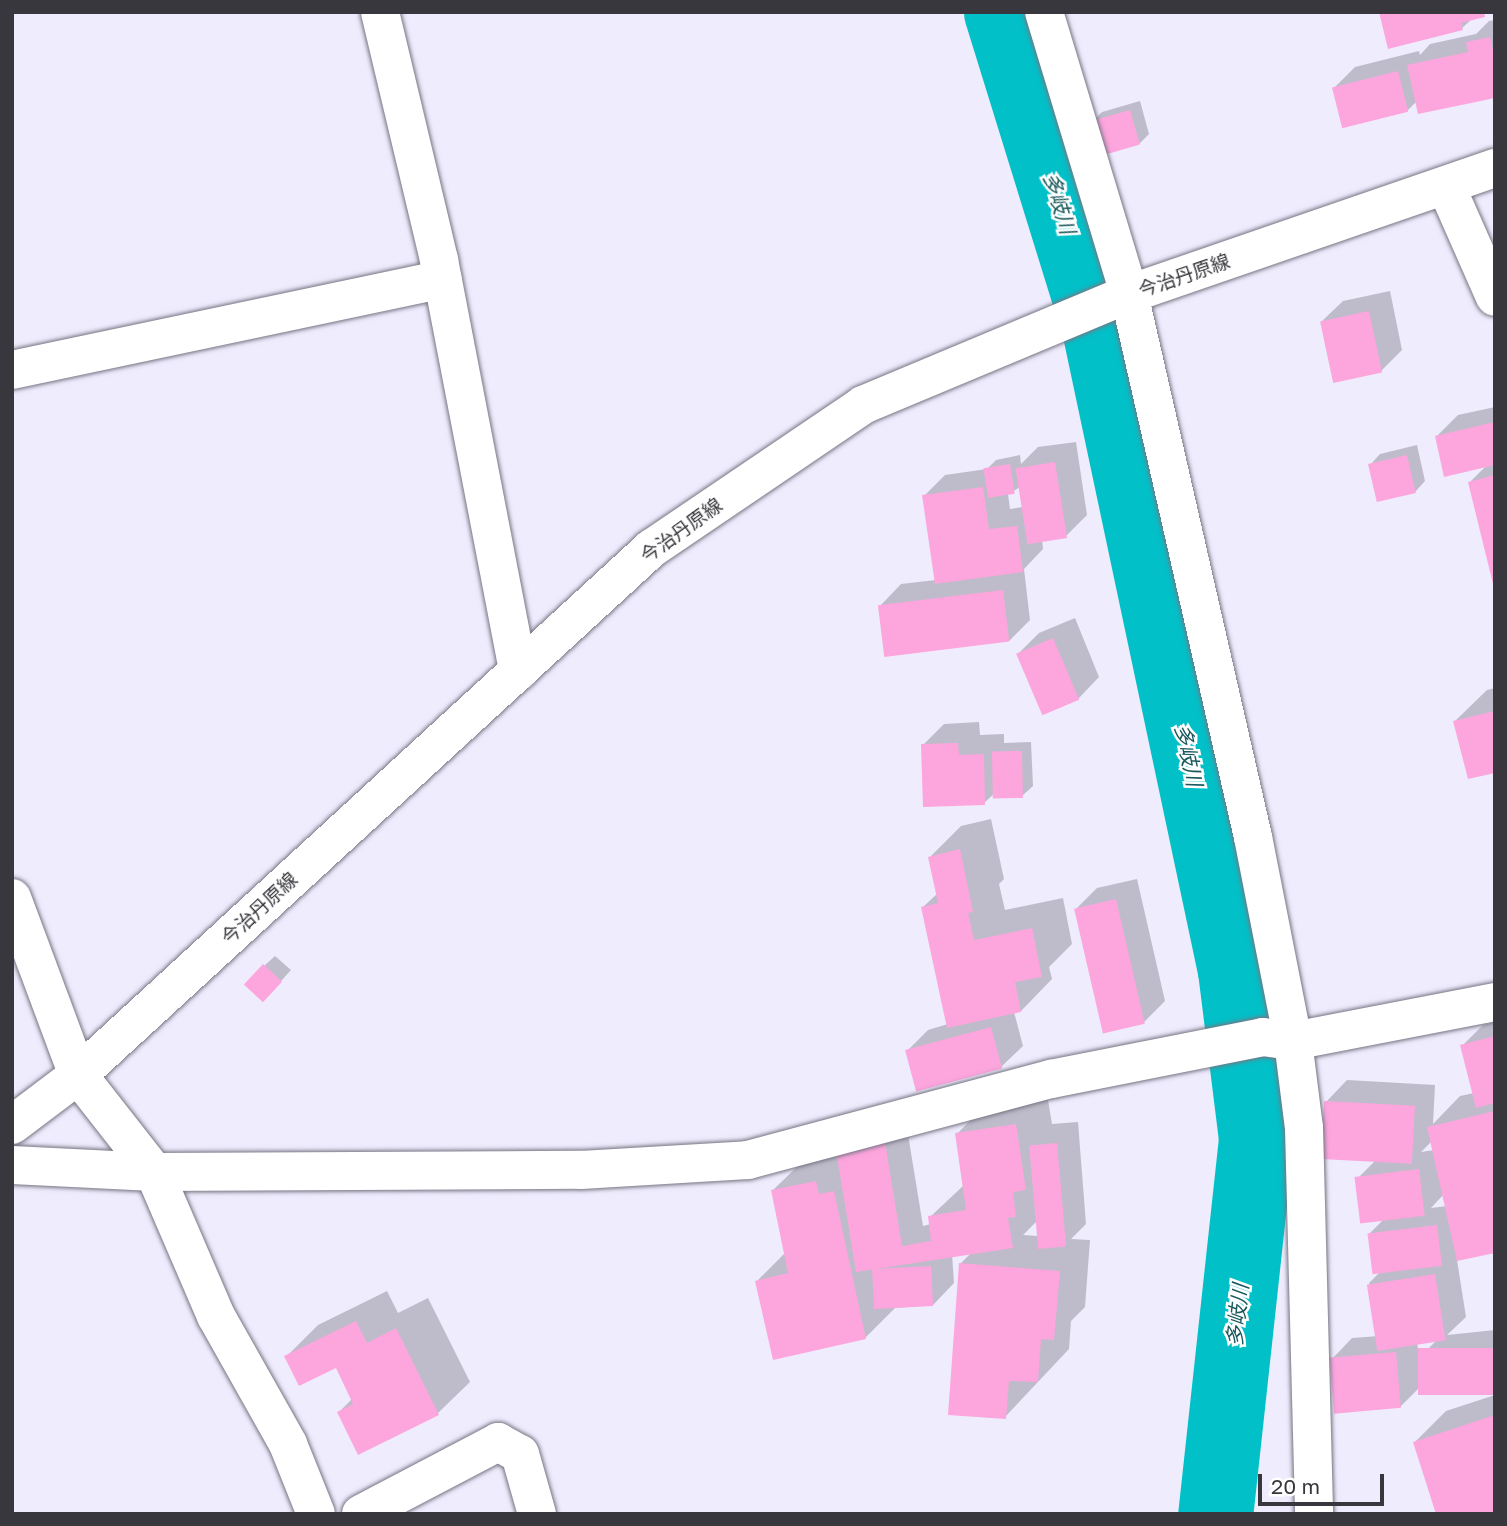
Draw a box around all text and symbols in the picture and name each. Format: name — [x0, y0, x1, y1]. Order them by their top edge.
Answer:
water label: 多岐川 — [1039, 169, 1081, 237]
street label: 今治丹原線 — [1135, 249, 1233, 301]
street label: 今治丹原線 — [636, 493, 726, 567]
water label: 多岐川 — [1170, 722, 1208, 788]
street label: 今治丹原線 — [216, 867, 302, 949]
water label: 多岐川 — [1221, 1282, 1253, 1348]
scale bar — [1262, 1460, 1388, 1504]
text: 20 m — [1271, 1473, 1320, 1499]

